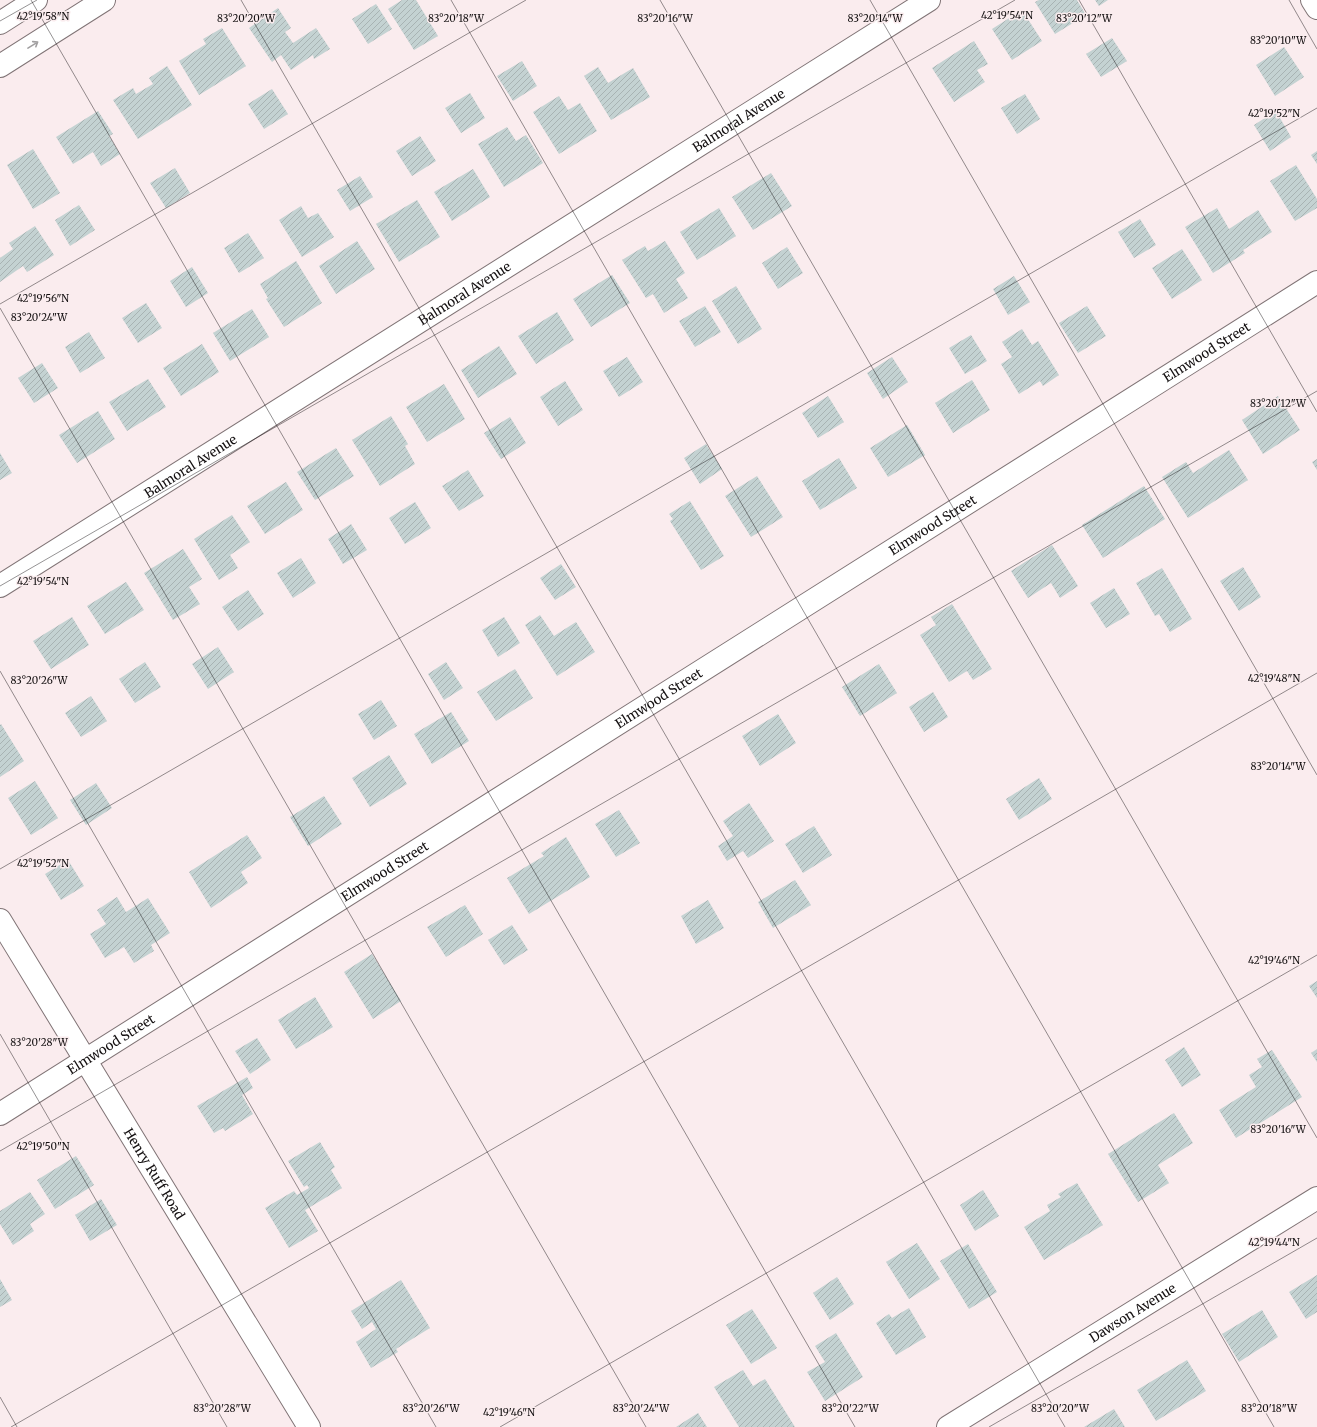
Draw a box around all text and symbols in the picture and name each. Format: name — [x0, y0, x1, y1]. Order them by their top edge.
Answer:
text: 42°19'54"N — [981, 9, 1033, 22]
text: 42°19'58"N — [17, 10, 70, 23]
text: 83°20'20"W — [217, 12, 276, 25]
text: 83°20'18"W — [428, 12, 485, 25]
text: 83°20'16"W — [637, 12, 694, 25]
text: 83°20'14"W — [848, 12, 903, 25]
text: 83°20'12"W — [1056, 12, 1113, 25]
text: 83°20'10"W — [1250, 34, 1307, 47]
one-way arrow — [27, 40, 39, 48]
street label: Balmoral Avenue — [689, 85, 788, 156]
text: 42°19'52"N — [1248, 107, 1300, 120]
street label: Balmoral Avenue — [415, 257, 514, 329]
text: 42°19'56"N — [17, 292, 69, 305]
text: 83°20'24"W — [11, 311, 68, 324]
street label: Elmwood Street — [1160, 318, 1253, 386]
text: 83°20'12"W — [1250, 397, 1307, 410]
street label: Balmoral Avenue — [141, 430, 240, 501]
street label: Elmwood Street — [886, 491, 979, 559]
text: 42°19'54"N — [17, 575, 69, 588]
street label: Elmwood Street — [612, 664, 705, 732]
text: 42°19'48"N — [1248, 672, 1300, 685]
text: 83°20'26"W — [11, 674, 69, 687]
text: 83°20'14"W — [1251, 760, 1306, 773]
street label: Elmwood Street — [338, 837, 432, 905]
text: 42°19'52"N — [17, 857, 69, 870]
text: 42°19'46"N — [1248, 954, 1300, 967]
street label: Elmwood Street — [64, 1010, 158, 1078]
text: 83°20'28"W — [10, 1036, 69, 1049]
text: 83°20'16"W — [1250, 1123, 1307, 1136]
street label: Henry Ruff Road — [120, 1125, 189, 1223]
text: 42°19'50"N — [16, 1140, 70, 1153]
text: 42°19'44"N — [1248, 1236, 1300, 1249]
street label: Dawson Avenue — [1086, 1279, 1179, 1346]
text: 83°20'28"W — [193, 1402, 252, 1415]
text: 83°20'26"W — [403, 1402, 461, 1415]
text: 83°20'24"W — [613, 1402, 670, 1415]
text: 83°20'22"W — [821, 1402, 880, 1415]
text: 83°20'20"W — [1031, 1402, 1090, 1415]
text: 83°20'18"W — [1241, 1402, 1298, 1415]
text: 42°19'46"N — [483, 1406, 535, 1419]

